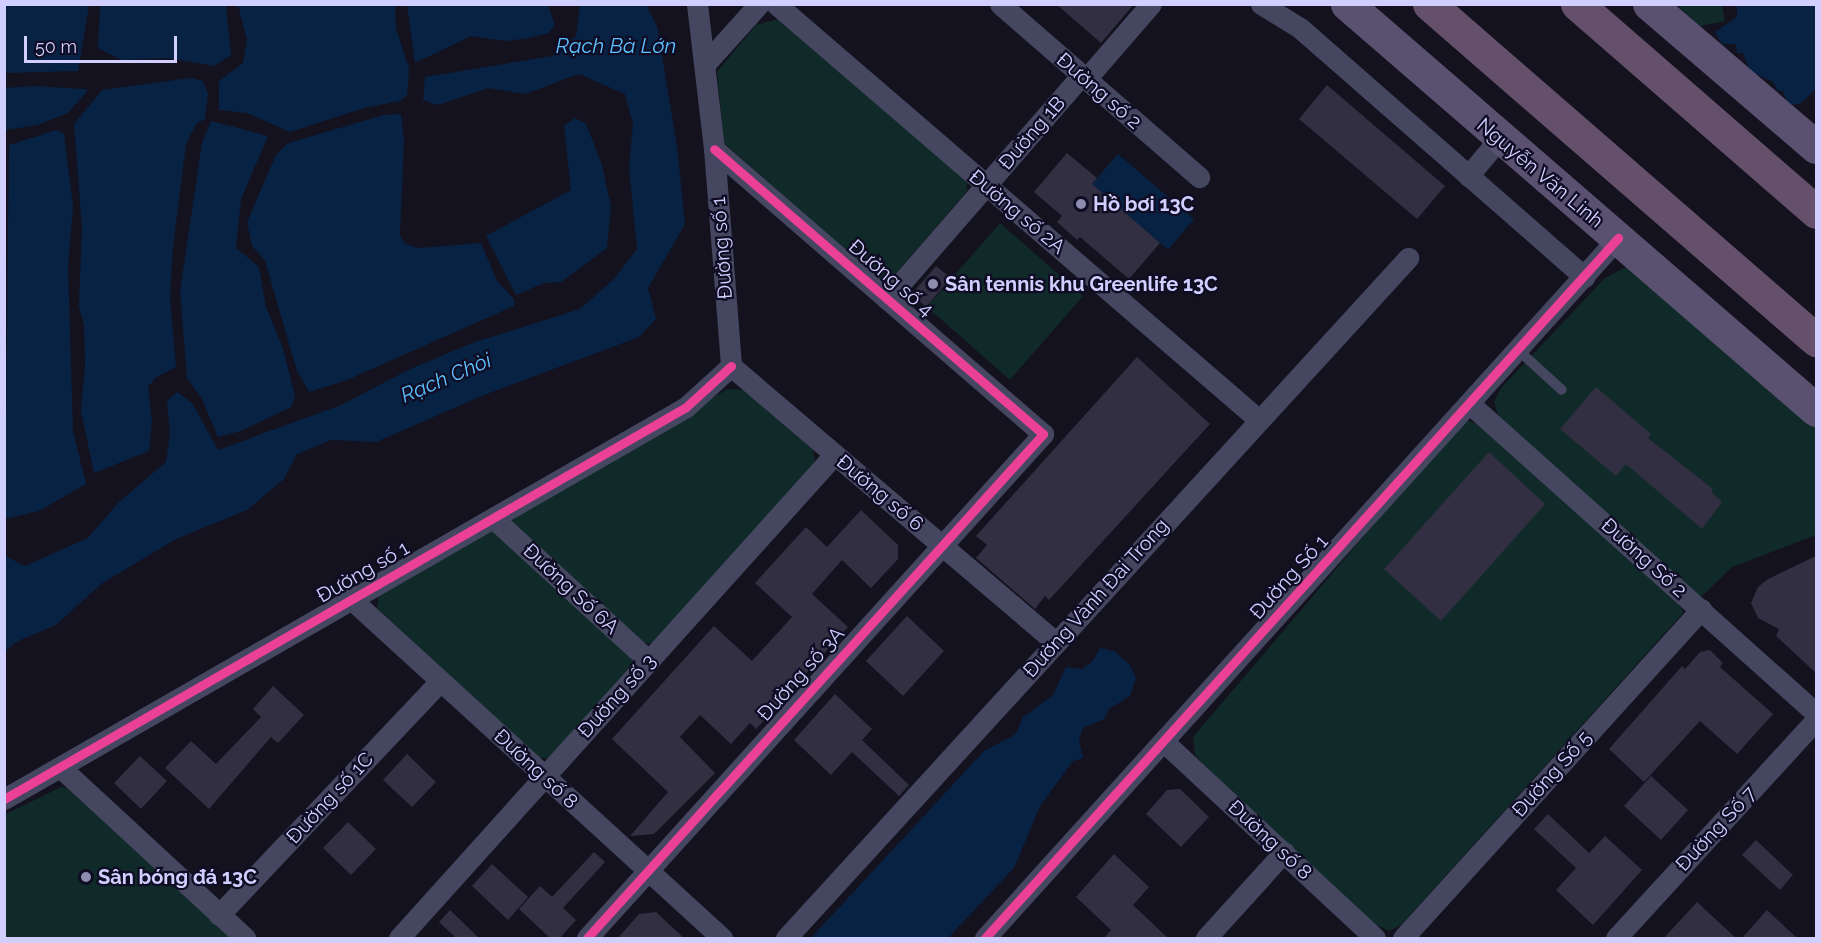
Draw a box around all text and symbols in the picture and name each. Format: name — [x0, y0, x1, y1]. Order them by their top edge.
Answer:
scale bar — [27, 24, 180, 62]
water label: Rạch Bà Lớn — [556, 33, 676, 59]
text: 50 m — [35, 36, 77, 57]
street label: Đường số 2 — [1052, 48, 1146, 134]
street label: Đường 1B — [994, 91, 1070, 175]
street label: Nguyễn Văn Linh — [1472, 113, 1608, 233]
street label: Đường số 2A — [964, 165, 1070, 259]
place label: Hồ bơi 13C — [1093, 192, 1194, 216]
street label: Đường số 1 — [706, 196, 738, 300]
marker: Hồ bơi 13C — [1074, 197, 1088, 211]
street label: Đường số 4 — [844, 235, 938, 321]
place label: Sân tennis khu Greenlife 13C — [945, 272, 1218, 296]
marker: Sân tennis khu Greenlife 13C — [926, 277, 940, 291]
water label: Rạch Chòi — [397, 348, 495, 408]
street label: Đường số 6 — [832, 450, 928, 536]
street label: Đường Vành Đai Trong — [1018, 513, 1174, 683]
street label: Đường Số 2 — [1596, 513, 1692, 603]
street label: Đường Số 1 — [1245, 530, 1333, 624]
street label: Đường số 1 — [313, 536, 413, 608]
street label: Đường Số 6A — [518, 539, 624, 639]
street label: Đường số 3A — [753, 622, 849, 726]
street label: Đường số 3 — [573, 649, 661, 743]
street label: Đường số 8 — [489, 724, 583, 814]
street label: Đường Số 5 — [1507, 726, 1597, 822]
street label: Đường số 1C — [282, 747, 378, 849]
street label: Đường Số 7 — [1671, 782, 1761, 876]
street label: Đường số 8 — [1223, 795, 1317, 885]
place label: Sân bóng đá 13C — [98, 865, 257, 889]
marker: Sân bóng đá 13C — [79, 870, 93, 884]

